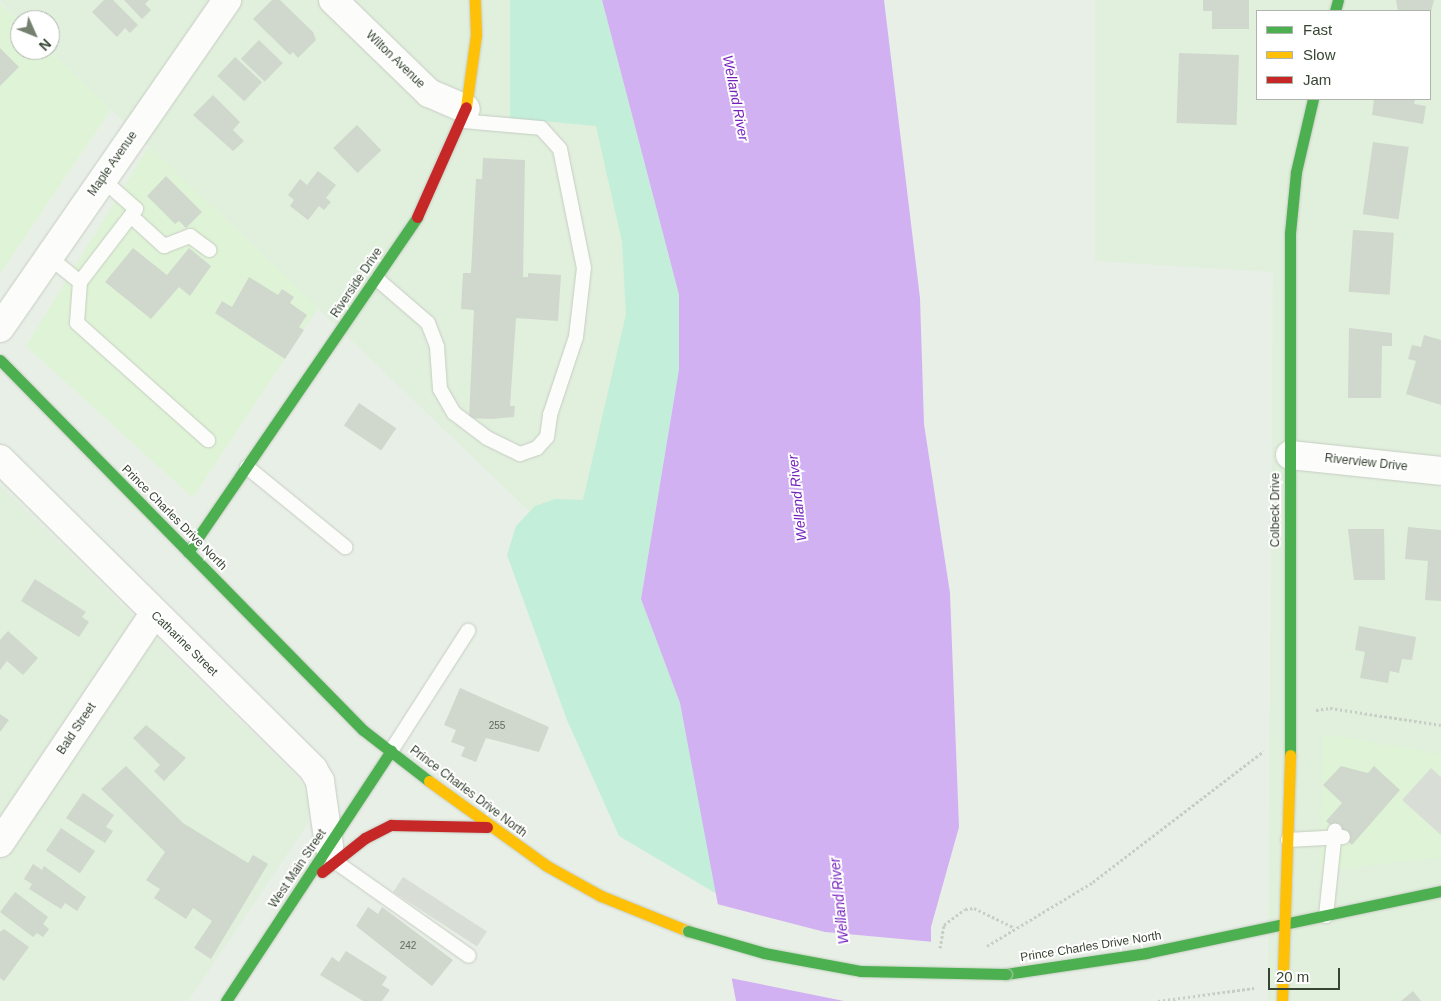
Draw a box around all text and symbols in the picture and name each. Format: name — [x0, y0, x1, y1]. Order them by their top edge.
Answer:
north arrow — [10, 10, 60, 60]
legend — [1256, 10, 1431, 100]
text: Fast — [1303, 21, 1332, 38]
street label: Wilton Avenue — [362, 28, 428, 92]
text: N — [36, 36, 54, 54]
text: Slow — [1303, 46, 1336, 63]
water label: Welland River — [719, 54, 753, 142]
text: Jam — [1303, 71, 1331, 88]
street label: Maple Avenue — [85, 129, 141, 199]
street label: Riverside Drive — [328, 245, 386, 321]
street label: Riverview Drive — [1324, 451, 1408, 475]
water label: Welland River — [784, 454, 810, 542]
street label: Prince Charles Drive North — [118, 462, 230, 574]
street label: Colbeck Drive — [1269, 473, 1283, 547]
street label: Catharine Street — [148, 608, 220, 680]
street label: Bald Street — [54, 700, 100, 758]
house number: 255 — [489, 720, 505, 732]
street label: Prince Charles Drive North — [407, 743, 529, 841]
street label: West Main Street — [266, 827, 330, 911]
water label: Welland River — [826, 857, 852, 945]
street label: Prince Charles Drive North — [1019, 929, 1163, 965]
house number: 242 — [400, 940, 416, 952]
scale bar — [1271, 958, 1344, 990]
text: 20 m — [1276, 968, 1309, 985]

